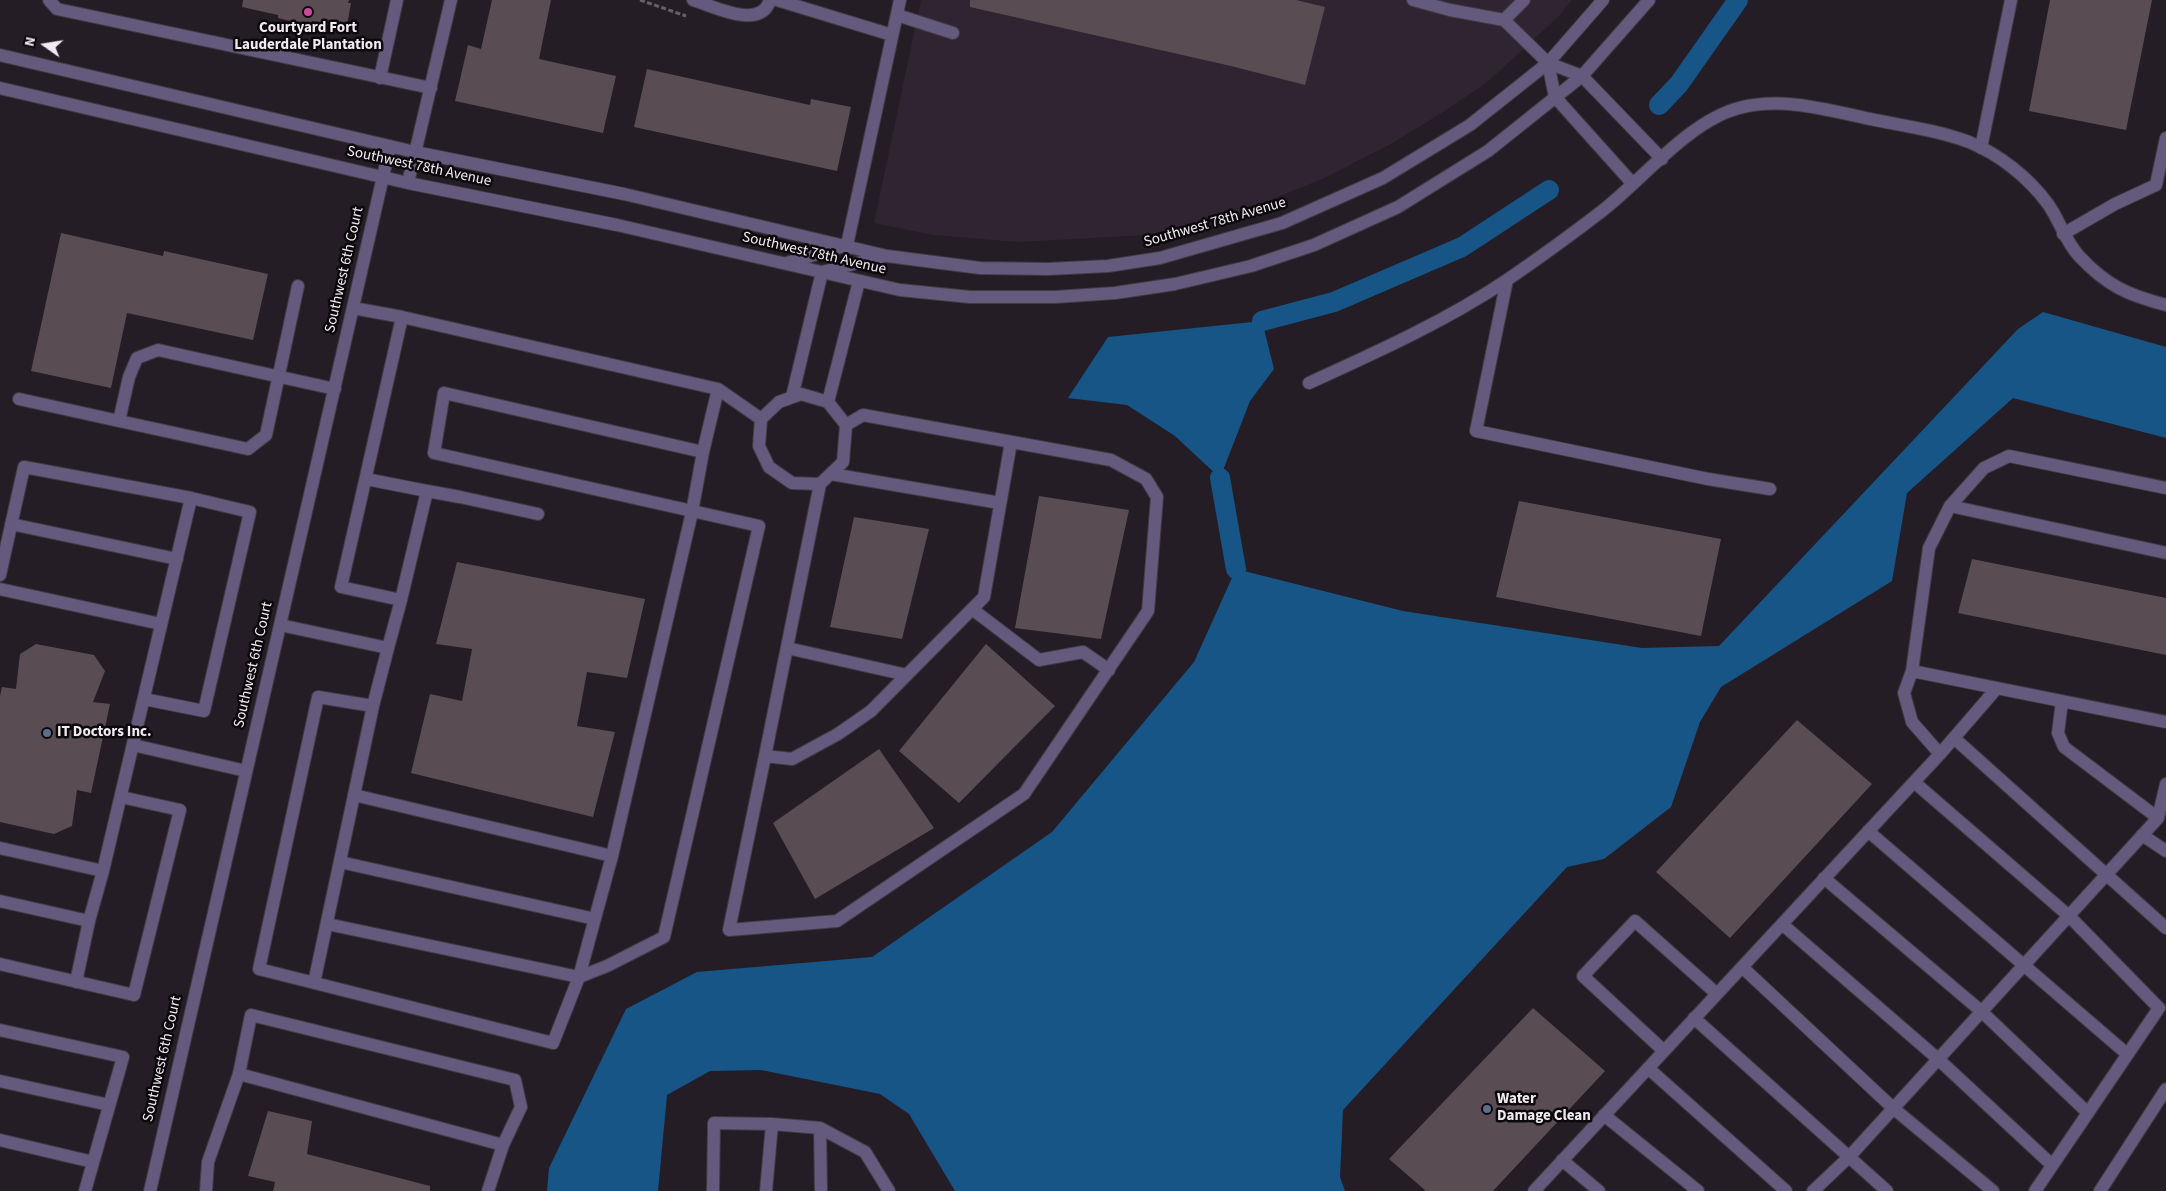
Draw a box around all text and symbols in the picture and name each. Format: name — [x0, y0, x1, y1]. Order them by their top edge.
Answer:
marker: Courtyard Fort Lauderdale Plantation — [302, 6, 314, 18]
north arrow — [20, 20, 70, 70]
place label: Courtyard Fort Lauderdale Plantation — [234, 20, 382, 55]
text: N — [20, 35, 41, 48]
street label: Southwest 78th Avenue — [345, 143, 493, 191]
street label: Southwest 78th Avenue — [1142, 194, 1288, 252]
street label: Southwest 6th Court — [322, 205, 368, 335]
street label: Southwest 78th Avenue — [740, 229, 888, 279]
street label: Southwest 6th Court — [231, 600, 277, 730]
place label: IT Doctors Inc. — [57, 724, 151, 742]
marker: IT Doctors Inc. — [41, 727, 53, 739]
street label: Southwest 6th Court — [140, 994, 186, 1124]
place label: Water Damage Clean — [1497, 1091, 1591, 1126]
marker: Water Damage Clean — [1481, 1103, 1493, 1115]

